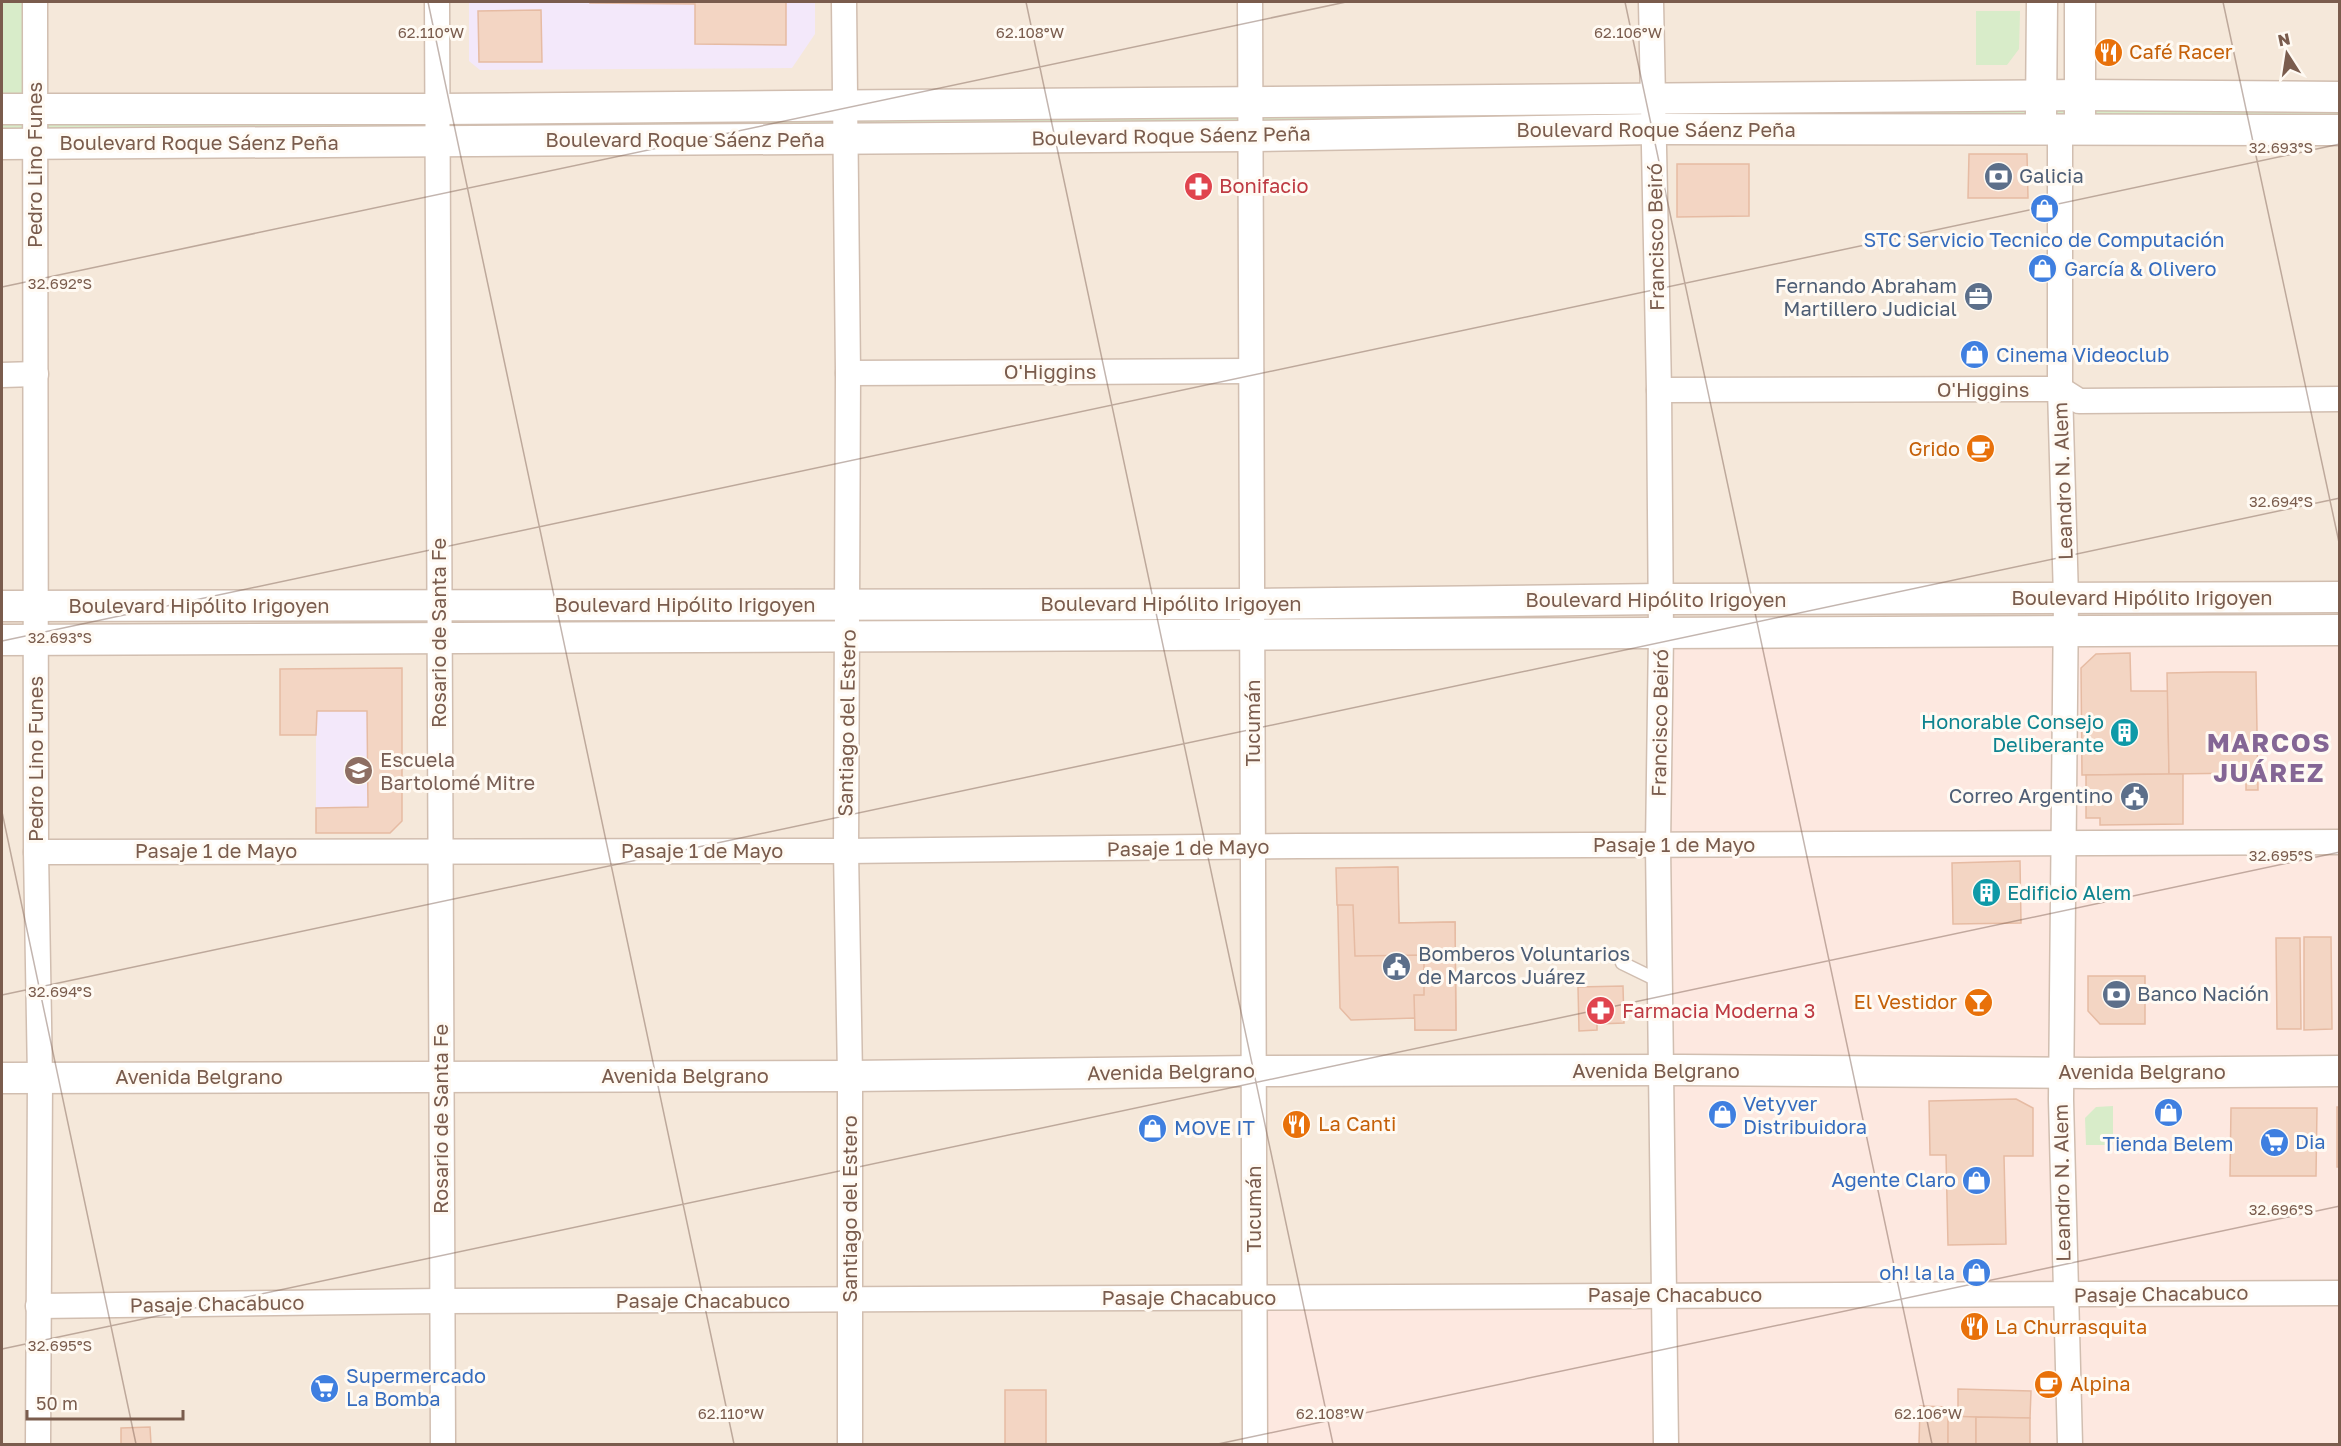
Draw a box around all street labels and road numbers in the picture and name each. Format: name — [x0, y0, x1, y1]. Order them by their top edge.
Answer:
street label: Pedro Lino Funes — [22, 82, 46, 248]
street label: Boulevard Roque Sáenz Peña — [1516, 117, 1796, 141]
street label: Boulevard Roque Sáenz Peña — [1031, 121, 1311, 149]
street label: Boulevard Roque Sáenz Peña — [545, 127, 825, 151]
street label: Boulevard Roque Sáenz Peña — [59, 130, 339, 154]
street label: Francisco Beiró — [1642, 163, 1668, 311]
street label: O'Higgins — [1004, 359, 1096, 383]
street label: O'Higgins — [1937, 377, 2029, 401]
street label: Leandro N. Alem — [2047, 402, 2077, 560]
street label: Rosario de Santa Fe — [426, 538, 450, 728]
street label: Boulevard Hipólito Irigoyen — [2011, 585, 2273, 609]
street label: Boulevard Hipólito Irigoyen — [1525, 587, 1787, 611]
street label: Boulevard Hipólito Irigoyen — [1040, 591, 1302, 615]
street label: Boulevard Hipólito Irigoyen — [554, 592, 816, 616]
street label: Boulevard Hipólito Irigoyen — [68, 593, 330, 617]
street label: Santiago del Estero — [832, 629, 860, 817]
street label: Francisco Beiró — [1646, 649, 1672, 797]
street label: Pedro Lino Funes — [23, 676, 47, 842]
street label: Tucumán — [1240, 680, 1264, 767]
street label: Pasaje 1 de Mayo — [1593, 832, 1755, 856]
street label: Pasaje 1 de Mayo — [1107, 834, 1269, 860]
street label: Pasaje 1 de Mayo — [135, 838, 297, 862]
street label: Pasaje 1 de Mayo — [621, 838, 783, 862]
street label: Rosario de Santa Fe — [428, 1024, 452, 1214]
street label: Avenida Belgrano — [1087, 1058, 1255, 1084]
street label: Avenida Belgrano — [1572, 1058, 1740, 1082]
street label: Avenida Belgrano — [2058, 1059, 2226, 1083]
street label: Avenida Belgrano — [601, 1063, 769, 1087]
street label: Avenida Belgrano — [115, 1064, 283, 1088]
street label: Leandro N. Alem — [2048, 1104, 2074, 1262]
street label: Santiago del Estero — [837, 1115, 861, 1303]
street label: Tucumán — [1241, 1166, 1265, 1253]
street label: Pasaje Chacabuco — [2073, 1279, 2249, 1307]
street label: Pasaje Chacabuco — [1588, 1282, 1762, 1306]
street label: Pasaje Chacabuco — [1102, 1285, 1276, 1309]
street label: Pasaje Chacabuco — [616, 1288, 790, 1312]
street label: Pasaje Chacabuco — [129, 1289, 305, 1317]

